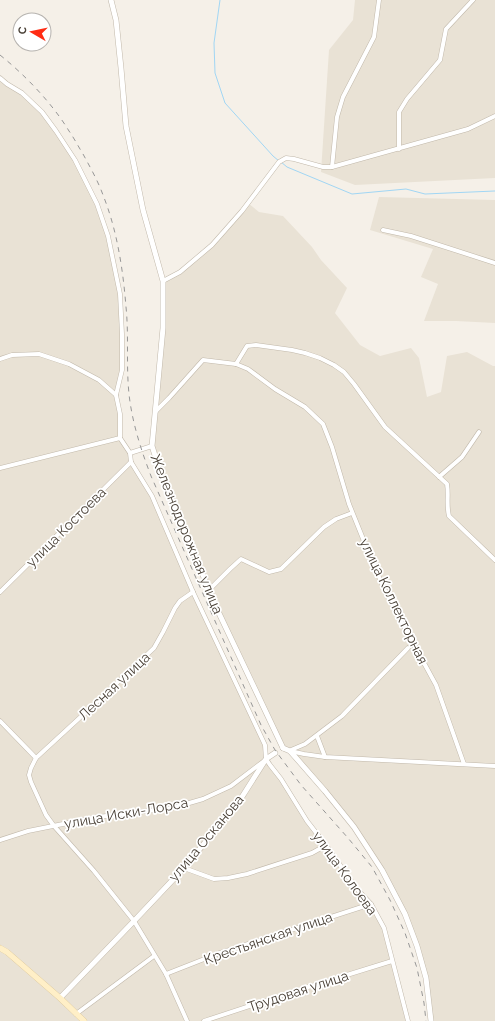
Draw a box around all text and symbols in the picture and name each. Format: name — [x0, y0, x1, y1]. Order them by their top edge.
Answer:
north arrow — [12, 12, 52, 52]
text: С — [16, 25, 30, 35]
street label: Железнодорожная улица — [148, 452, 226, 616]
street label: улица Костоева — [23, 484, 109, 570]
street label: улица Коллекторная — [357, 535, 431, 667]
street label: Лесная улица — [75, 649, 153, 723]
street label: улица Осканова — [165, 792, 247, 884]
street label: улица Иски-Лорса — [63, 794, 189, 832]
street label: улица Колоева — [309, 828, 381, 918]
street label: Крестьянская улица — [202, 908, 334, 968]
street label: Трудовая улица — [246, 967, 350, 1015]

